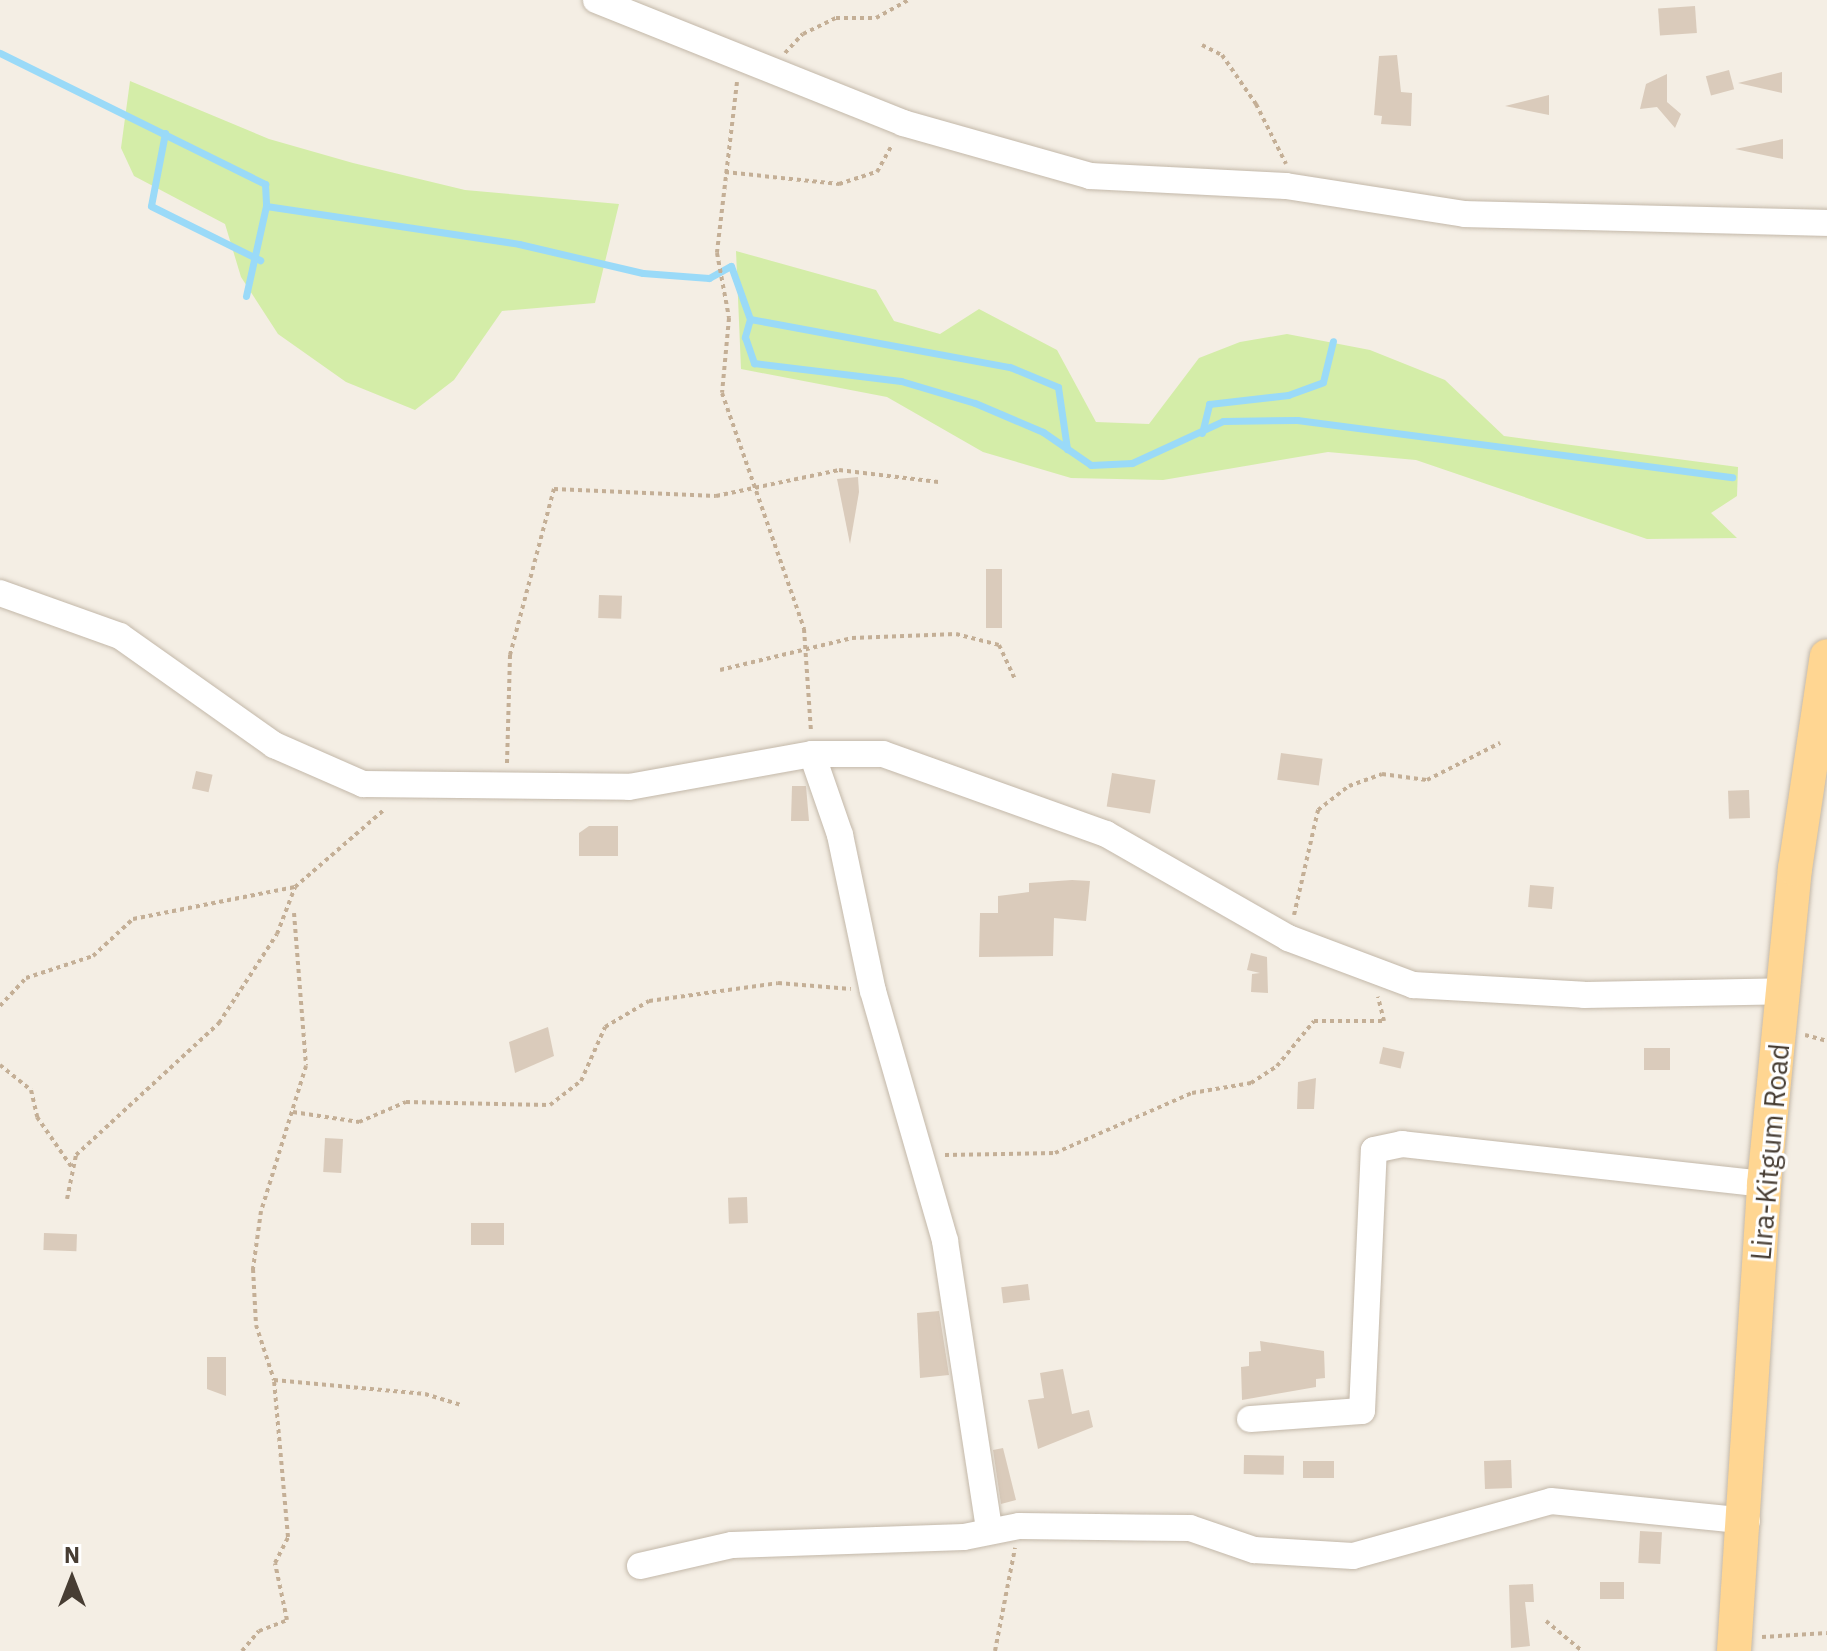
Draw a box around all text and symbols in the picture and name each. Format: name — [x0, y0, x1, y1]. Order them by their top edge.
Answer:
street label: Lira-Kitgum Road — [1744, 1042, 1796, 1262]
north arrow — [32, 1539, 112, 1619]
text: N — [64, 1540, 80, 1569]

